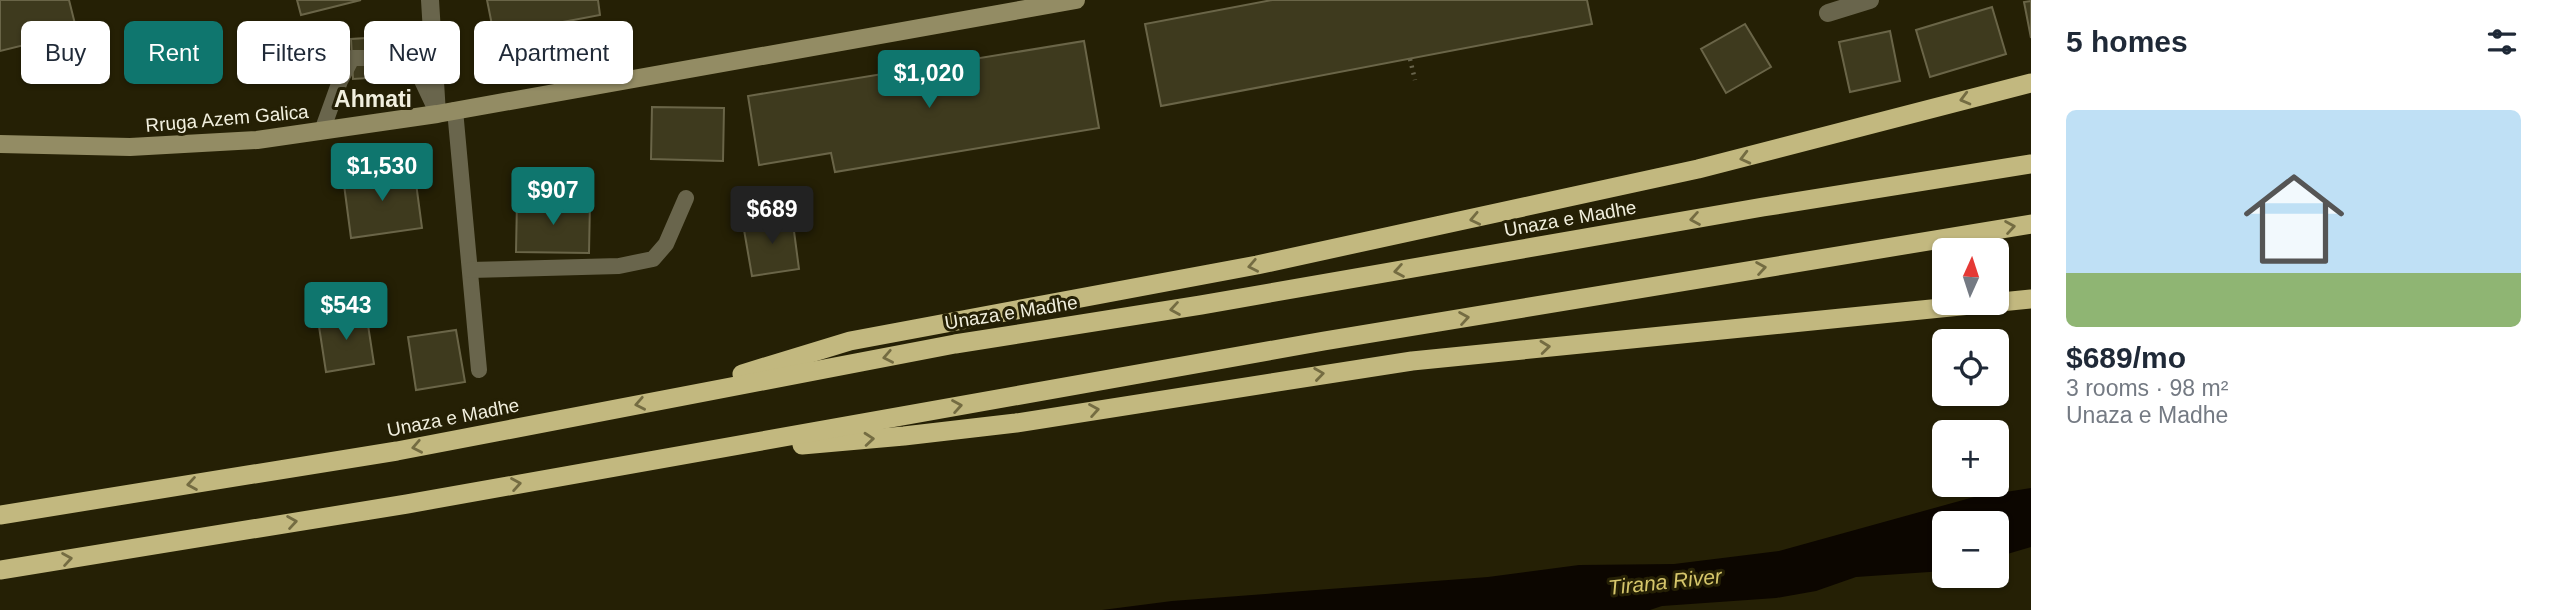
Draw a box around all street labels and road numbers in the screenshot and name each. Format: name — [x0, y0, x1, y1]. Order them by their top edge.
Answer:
street label: Rruga Azem Galica — [145, 101, 310, 136]
street label: Unaza e Madhe — [1502, 197, 1638, 240]
street label: Unaza e Madhe — [943, 292, 1079, 333]
street label: Unaza e Madhe — [385, 394, 521, 441]

